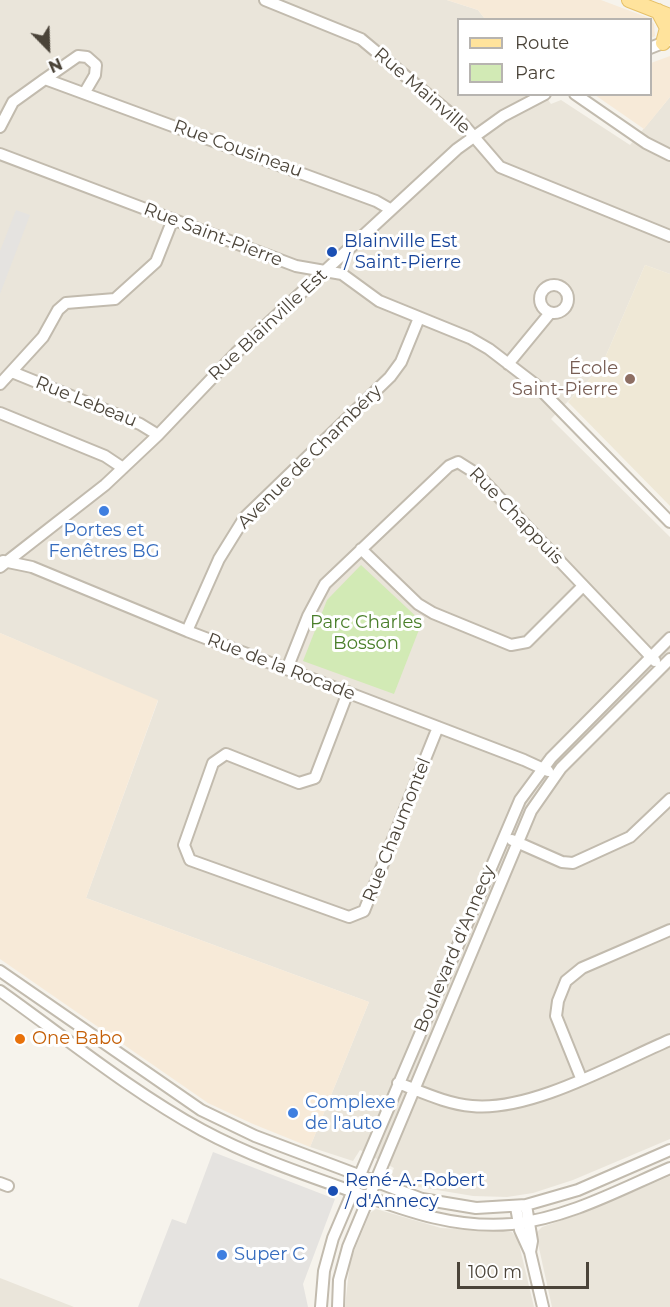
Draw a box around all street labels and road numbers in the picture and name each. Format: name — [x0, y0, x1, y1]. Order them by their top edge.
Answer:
street label: Rue Mainville — [369, 43, 475, 139]
street label: Rue Cousineau — [171, 116, 305, 182]
street label: Rue Saint-Pierre — [141, 199, 285, 271]
street label: Rue Blainville Est — [204, 264, 332, 386]
street label: Rue Lebeau — [32, 372, 140, 432]
street label: Avenue de Chambéry — [233, 380, 387, 534]
street label: Rue Chappuis — [464, 463, 568, 569]
street label: Rue de la Rocade — [204, 629, 358, 705]
street label: Rue Chaumontel — [358, 755, 436, 905]
street label: Boulevard d'Annecy — [410, 862, 500, 1036]

